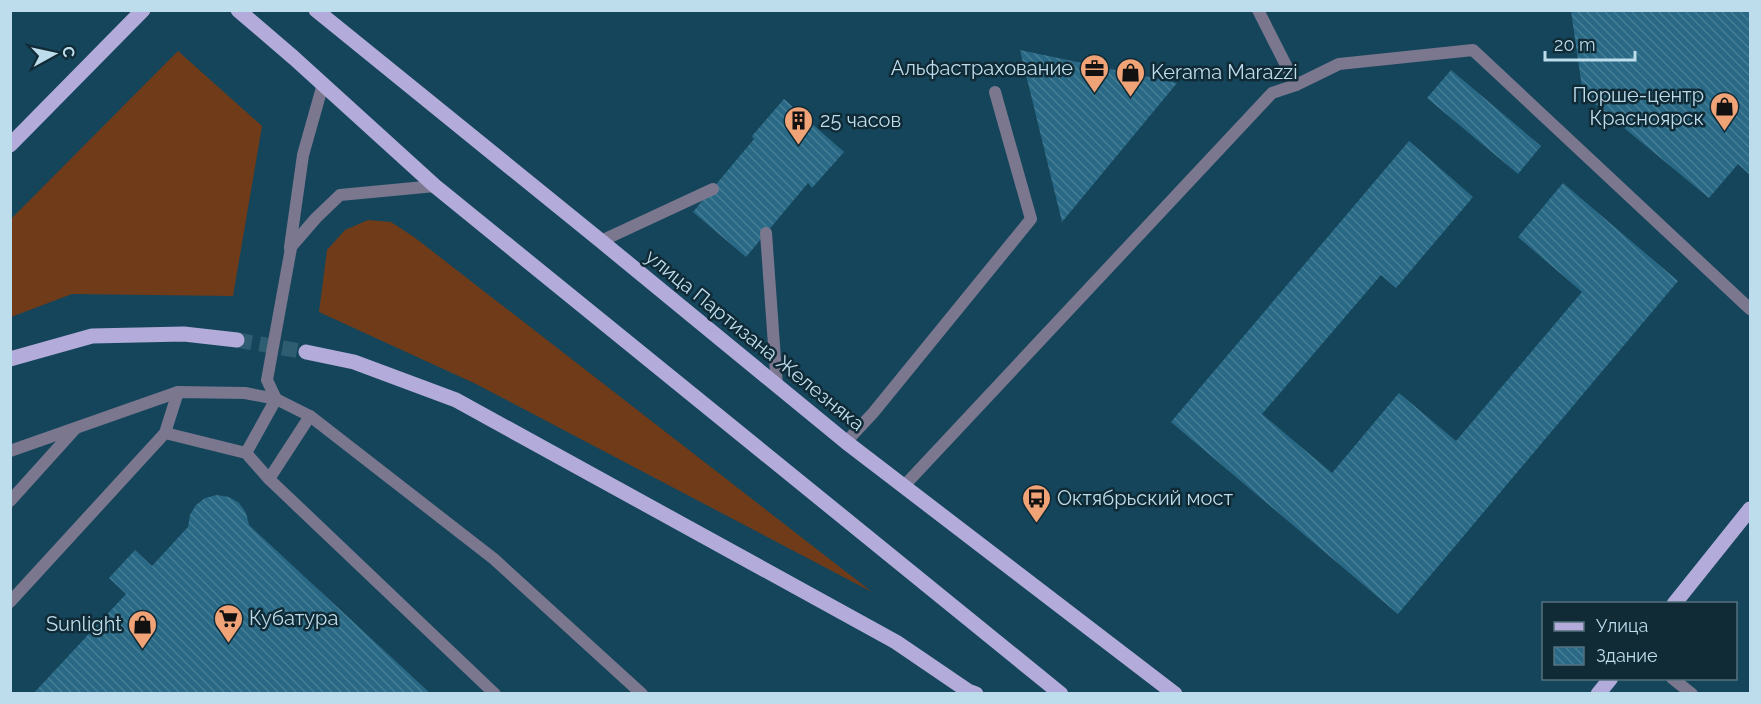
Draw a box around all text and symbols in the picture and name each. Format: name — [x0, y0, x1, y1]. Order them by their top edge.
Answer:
north arrow — [24, 24, 84, 84]
scale bar — [1545, 24, 1635, 62]
text: 20 m — [1554, 34, 1596, 55]
text: С — [58, 45, 79, 59]
office icon: Альфастрахование — [1078, 52, 1110, 94]
place label: Альфастрахование — [891, 56, 1073, 80]
shop icon: Kerama Marazzi — [1114, 56, 1146, 98]
place label: Kerama Marazzi — [1151, 60, 1298, 84]
place label: Порше-центр Красноярск — [1572, 83, 1704, 130]
shop icon: Порше-центр Красноярск — [1709, 90, 1741, 132]
building icon: 25 часов — [783, 104, 815, 146]
place label: 25 часов — [820, 108, 901, 132]
street label: улица Партизана Железняка — [641, 244, 869, 436]
bus stop icon: Октябрьский мост — [1020, 482, 1052, 524]
place label: Октябрьский мост — [1057, 486, 1233, 510]
supermarket icon: Кубатура — [212, 602, 244, 644]
legend — [1542, 602, 1737, 680]
place label: Кубатура — [249, 606, 338, 630]
shop icon: Sunlight — [127, 608, 159, 650]
place label: Sunlight — [46, 612, 122, 636]
text: Улица — [1596, 615, 1648, 636]
text: Здание — [1596, 645, 1658, 666]

